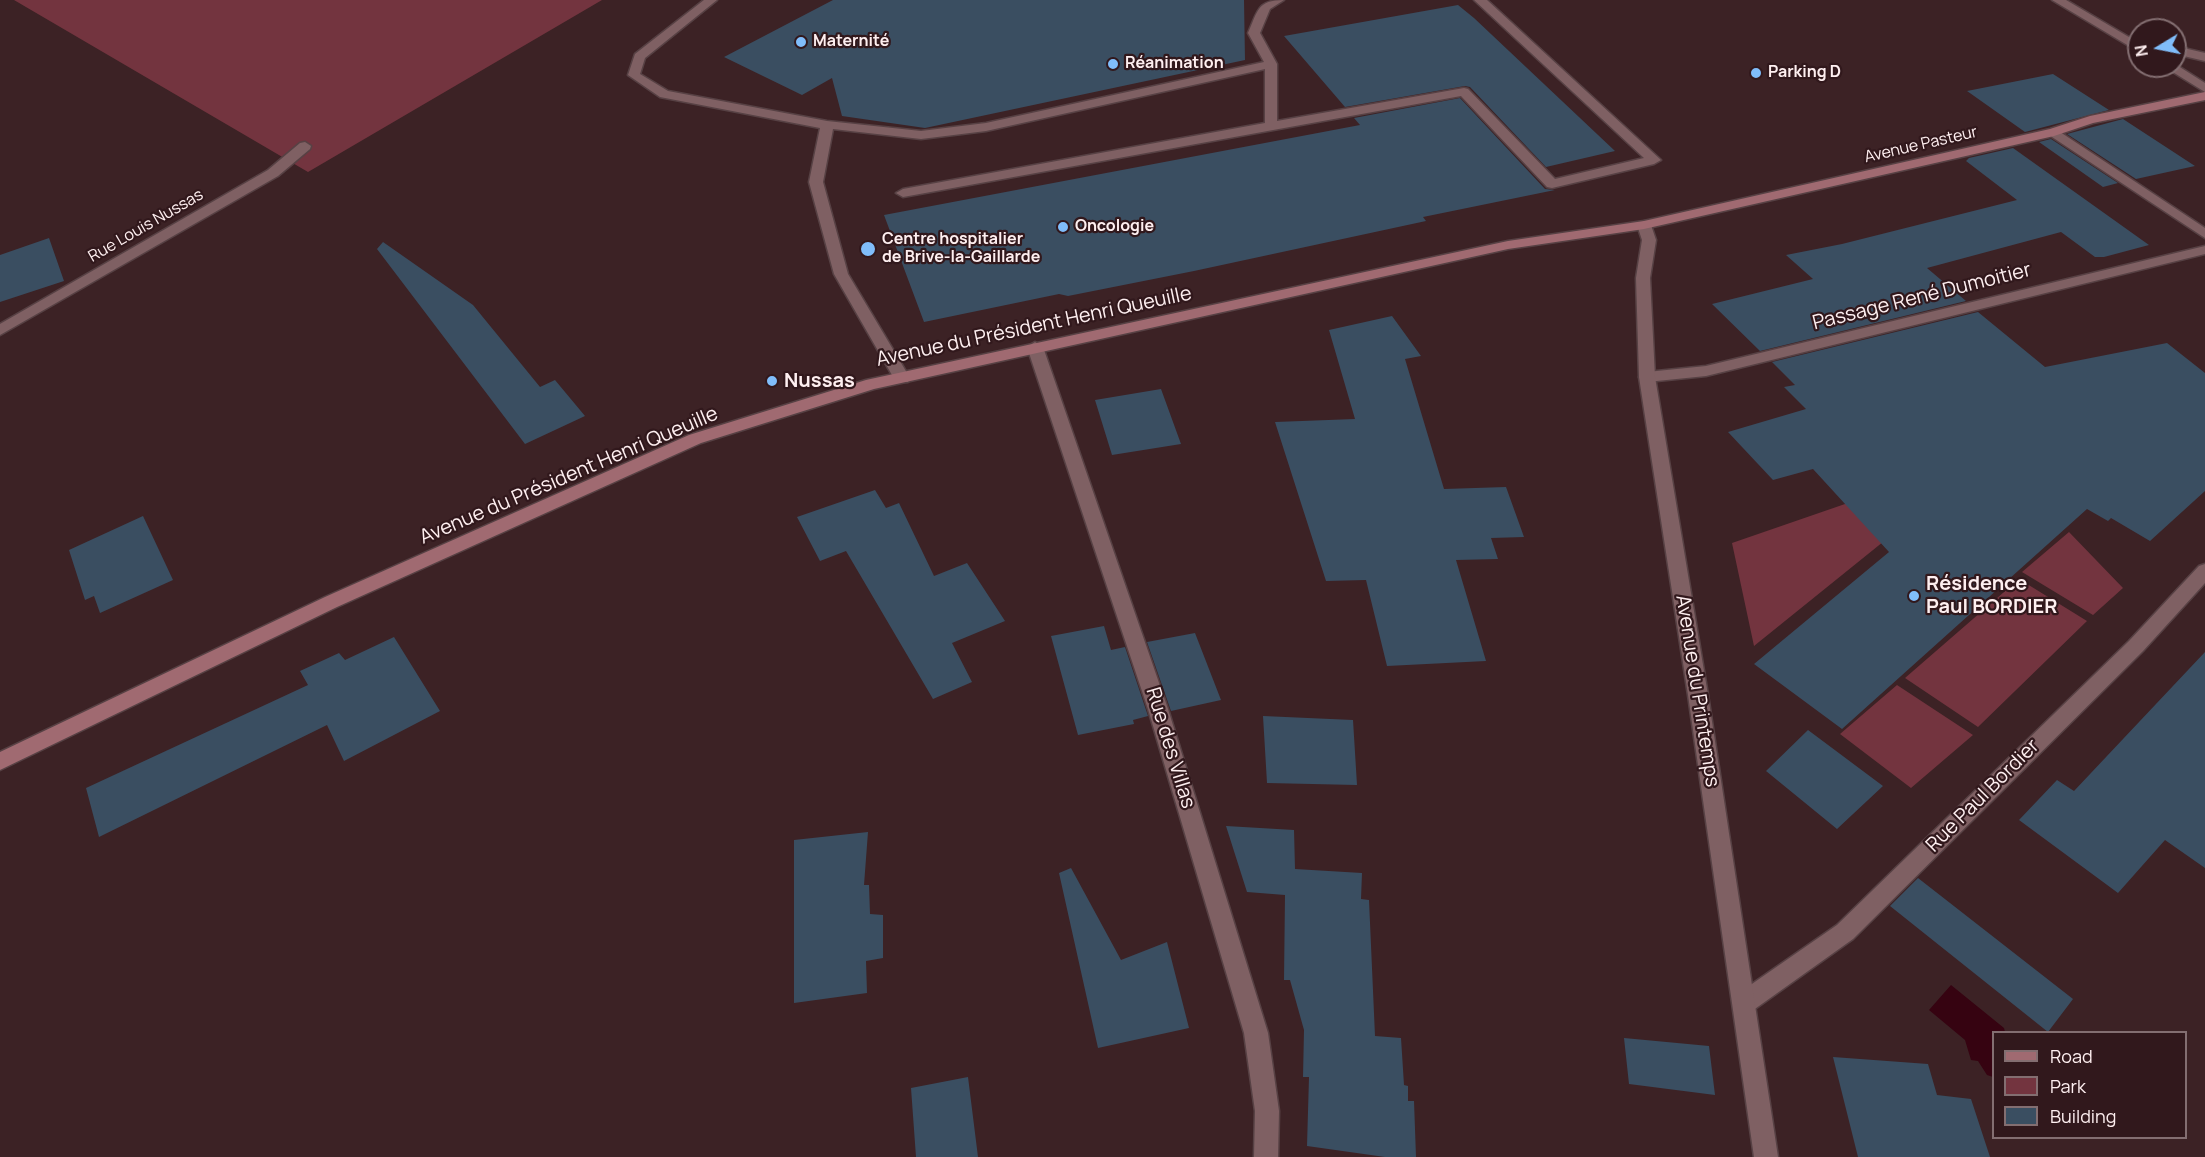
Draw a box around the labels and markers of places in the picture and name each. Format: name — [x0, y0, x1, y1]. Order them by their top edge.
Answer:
place label: Maternité — [813, 32, 889, 52]
marker: Maternité — [794, 35, 808, 49]
place label: Réanimation — [1125, 54, 1224, 74]
marker: Réanimation — [1106, 57, 1120, 71]
place label: Parking D — [1768, 63, 1841, 83]
marker: Parking D — [1749, 66, 1763, 80]
place label: Oncologie — [1075, 217, 1154, 237]
marker: Oncologie — [1056, 220, 1070, 234]
place label: Centre hospitalier de Brive-la-Gaillarde — [882, 230, 1040, 268]
marker: Centre hospitalier de Brive-la-Gaillarde — [859, 240, 877, 258]
place label: Nussas — [784, 369, 855, 393]
marker: Nussas — [765, 374, 779, 388]
place label: Résidence Paul BORDIER — [1926, 572, 2057, 619]
marker: Résidence Paul BORDIER — [1907, 589, 1921, 603]

